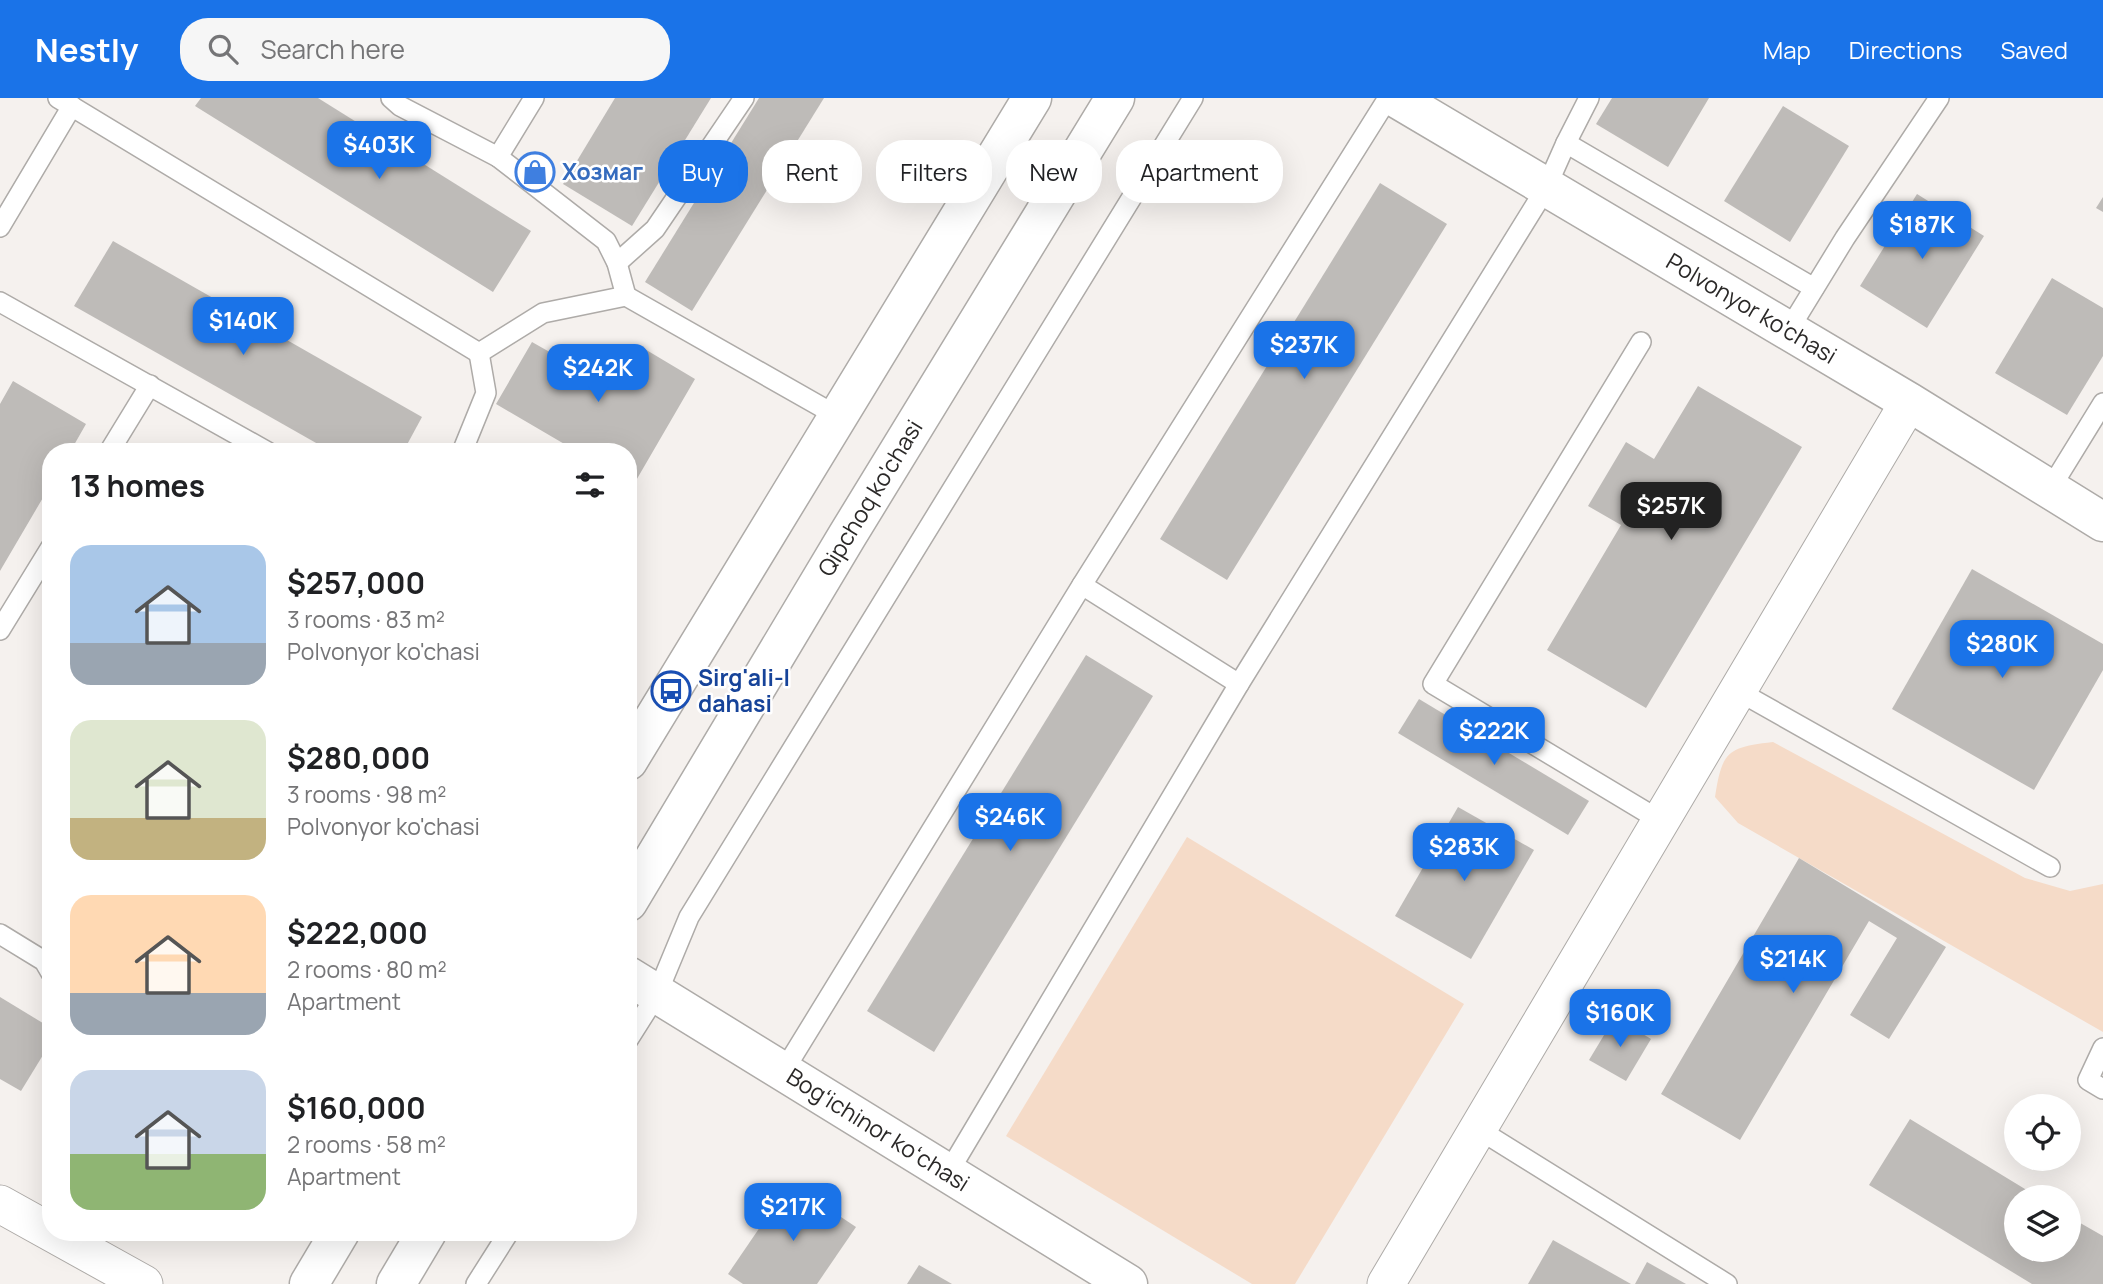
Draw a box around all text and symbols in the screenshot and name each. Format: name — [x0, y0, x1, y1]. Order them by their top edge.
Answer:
search box — [180, 18, 670, 81]
text: Nestly — [35, 27, 138, 72]
icon: search — [204, 30, 242, 68]
text: Search here — [260, 31, 405, 67]
text: Map — [1763, 33, 1811, 66]
text: Directions — [1849, 33, 1962, 66]
text: Saved — [2000, 33, 2068, 66]
pin: $403K — [330, 122, 428, 181]
text: $403K — [343, 128, 415, 160]
chip: Buy — [658, 140, 748, 203]
chip: Rent — [762, 140, 862, 203]
chip: Filters — [876, 140, 992, 203]
chip: New — [1006, 140, 1102, 203]
chip: Apartment — [1116, 140, 1283, 203]
shop icon: Хозмаг — [514, 151, 556, 193]
place label: Хозмаг — [562, 155, 643, 187]
pin: $187K — [1873, 202, 1971, 261]
text: $187K — [1889, 208, 1955, 240]
street label: Polvonyor ko'chasi — [1661, 245, 1843, 371]
pin: $140K — [194, 298, 292, 357]
text: $140K — [209, 304, 277, 336]
pin: $237K — [1255, 322, 1353, 381]
text: $237K — [1270, 328, 1338, 360]
pin: $242K — [549, 344, 647, 404]
text: $242K — [563, 351, 633, 383]
street label: Qipchoq ko'chasi — [810, 413, 929, 582]
text: 13 homes — [70, 465, 205, 506]
icon: filters — [571, 466, 609, 504]
pin: $257K — [1622, 482, 1720, 542]
text: $257K — [1637, 489, 1705, 521]
text: $257,000 — [287, 562, 425, 603]
icon: home — [126, 573, 210, 657]
text: 3 rooms · 83 m² — [287, 603, 445, 635]
pin: $280K — [1953, 620, 2051, 680]
text: $280K — [1966, 627, 2038, 659]
text: Polvonyor ko'chasi — [287, 635, 480, 667]
place label: Sirg'ali-I dahasi — [698, 661, 790, 719]
bus stop icon: Sirg'ali-I dahasi — [650, 670, 692, 712]
pin: $222K — [1445, 708, 1543, 767]
text: $222K — [1459, 714, 1529, 746]
text: $280,000 — [287, 737, 430, 778]
icon: home — [126, 748, 210, 832]
text: 3 rooms · 98 m² — [287, 778, 447, 810]
pin: $246K — [961, 794, 1059, 853]
text: $246K — [975, 800, 1045, 832]
text: Polvonyor ko'chasi — [287, 810, 480, 842]
pin: $283K — [1415, 824, 1513, 883]
text: $283K — [1429, 830, 1499, 862]
text: $222,000 — [287, 912, 428, 953]
icon: home — [126, 923, 210, 1007]
pin: $214K — [1744, 936, 1842, 995]
text: $214K — [1759, 942, 1827, 974]
text: 2 rooms · 80 m² — [287, 953, 447, 985]
text: Apartment — [287, 985, 401, 1017]
pin: $160K — [1571, 990, 1669, 1049]
text: $160K — [1586, 996, 1654, 1028]
street label: Bogʻichinor koʻchasi — [781, 1060, 976, 1198]
text: $160,000 — [287, 1087, 426, 1128]
map controls — [2004, 1094, 2081, 1262]
button: locate — [2004, 1094, 2081, 1171]
icon: home — [126, 1098, 210, 1182]
text: 2 rooms · 58 m² — [287, 1128, 446, 1160]
text: Apartment — [287, 1160, 401, 1192]
pin: $217K — [744, 1184, 842, 1243]
button: layers — [2004, 1185, 2081, 1262]
text: $217K — [760, 1190, 826, 1222]

